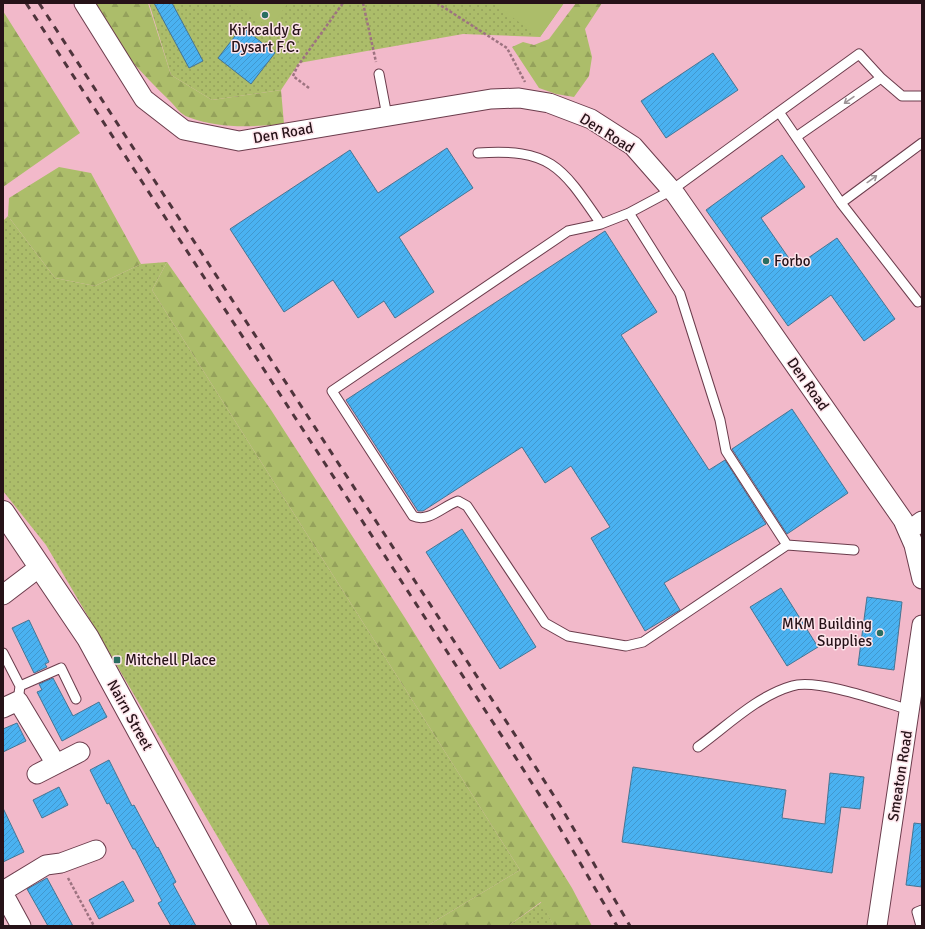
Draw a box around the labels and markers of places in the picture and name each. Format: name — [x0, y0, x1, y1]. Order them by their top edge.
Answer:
marker: Kirkcaldy & Dysart F.C. — [260, 10, 270, 20]
place label: Kirkcaldy & Dysart F.C. — [229, 21, 302, 56]
place label: Forbo — [774, 252, 811, 270]
marker: Forbo — [761, 256, 771, 266]
place label: MKM Building Supplies — [782, 615, 872, 650]
marker: MKM Building Supplies — [875, 628, 885, 638]
place label: Mitchell Place — [125, 651, 216, 669]
marker: Mitchell Place — [112, 655, 122, 665]

